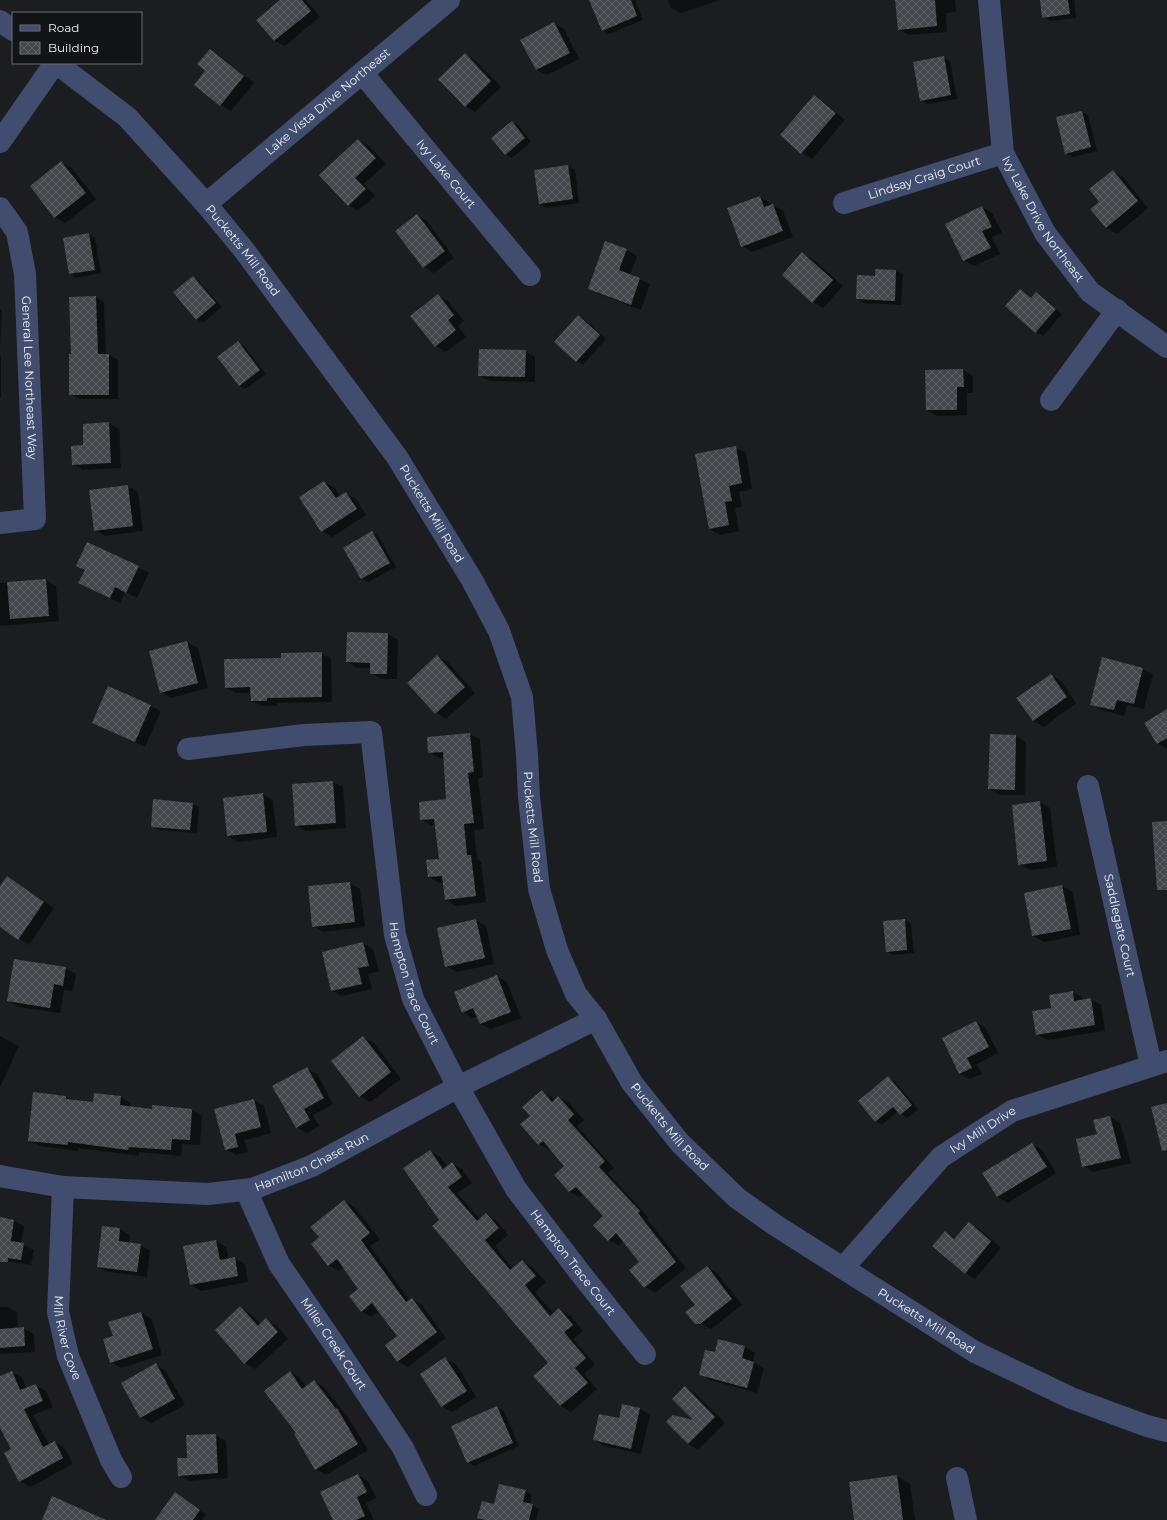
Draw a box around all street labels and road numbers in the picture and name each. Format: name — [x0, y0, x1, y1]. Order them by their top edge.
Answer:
street label: Lake Vista Drive Northeast — [262, 45, 393, 158]
street label: Ivy Lake Court — [414, 136, 479, 211]
street label: Lindsay Craig Court — [866, 153, 982, 202]
street label: Ivy Lake Drive Northeast — [999, 153, 1088, 285]
street label: Pucketts Mill Road — [203, 201, 283, 299]
street label: General Lee Northeast Way — [19, 296, 41, 460]
street label: Pucketts Mill Road — [396, 462, 467, 565]
street label: Pucketts Mill Road — [521, 771, 546, 883]
street label: Saddlegate Court — [1101, 872, 1139, 979]
street label: Hampton Trace Court — [386, 921, 443, 1047]
street label: Pucketts Mill Road — [628, 1079, 712, 1174]
street label: Ivy Mill Drive — [947, 1103, 1018, 1156]
street label: Hamilton Chase Run — [252, 1129, 371, 1194]
street label: Hampton Trace Court — [527, 1206, 619, 1318]
street label: Pucketts Mill Road — [875, 1284, 978, 1357]
street label: Mill River Cove — [51, 1295, 85, 1382]
street label: Miller Creek Court — [298, 1295, 371, 1393]

